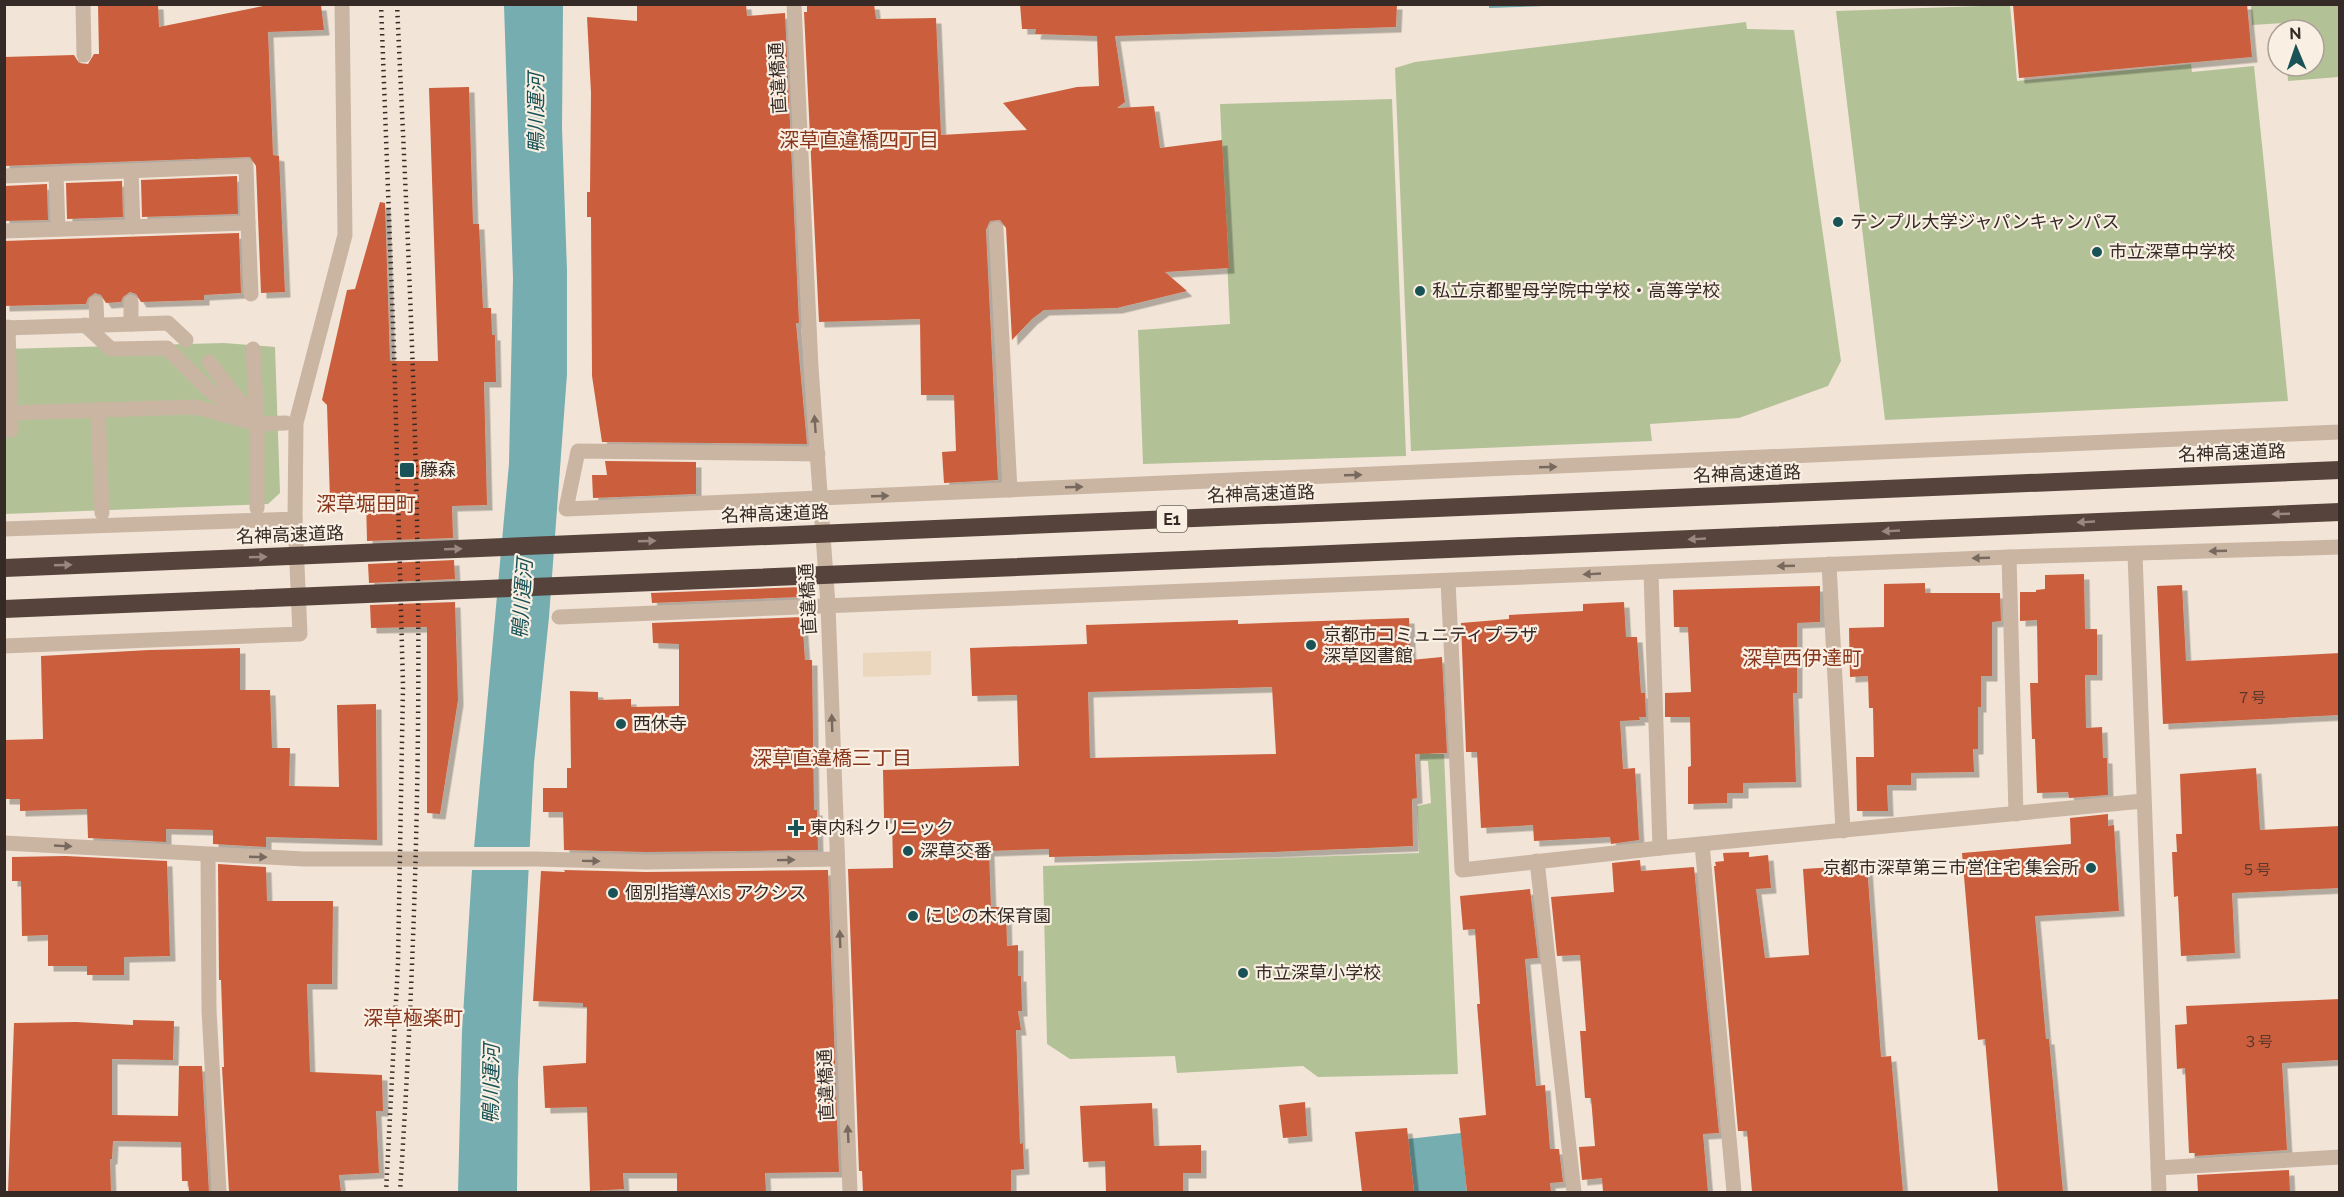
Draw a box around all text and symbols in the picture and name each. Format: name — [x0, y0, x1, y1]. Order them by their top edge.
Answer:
north arrow — [2266, 18, 2326, 78]
text: N — [2289, 24, 2302, 43]
street label: 直違橋通 — [765, 42, 790, 115]
water label: 鴨川運河 — [524, 69, 548, 153]
district label: 深草直違橋四丁目 — [779, 128, 939, 152]
place label: テンプル大学ジャパンキャンパス — [1850, 211, 2119, 232]
marker: テンプル大学ジャパンキャンパス — [1831, 215, 1845, 229]
place label: 市立深草中学校 — [2109, 241, 2235, 262]
marker: 市立深草中学校 — [2090, 245, 2104, 259]
place label: 私立京都聖母学院中学校・高等学校 — [1432, 280, 1720, 301]
marker: 私立京都聖母学院中学校・高等学校 — [1413, 284, 1427, 298]
one-way arrow — [811, 414, 820, 433]
street label: 名神高速道路 — [2178, 440, 2286, 465]
place label: 藤森 — [420, 459, 456, 480]
marker: 藤森 — [398, 461, 416, 479]
street label: 名神高速道路 — [1693, 461, 1801, 486]
one-way arrow — [1538, 462, 1557, 471]
one-way arrow — [1344, 471, 1363, 480]
street label: 名神高速道路 — [1207, 481, 1315, 506]
one-way arrow — [1065, 483, 1084, 492]
one-way arrow — [870, 491, 889, 500]
district label: 深草堀田町 — [316, 492, 416, 516]
street label: 名神高速道路 — [721, 501, 829, 526]
road number: E1 — [1157, 506, 1187, 532]
one-way arrow — [2272, 510, 2291, 519]
one-way arrow — [2077, 518, 2096, 527]
street label: 名神高速道路 — [236, 522, 344, 547]
one-way arrow — [1882, 526, 1901, 535]
one-way arrow — [1687, 535, 1706, 544]
one-way arrow — [638, 536, 657, 545]
one-way arrow — [443, 544, 462, 553]
one-way arrow — [2209, 546, 2228, 556]
one-way arrow — [248, 552, 267, 562]
one-way arrow — [1972, 553, 1991, 562]
water label: 鴨川運河 — [507, 554, 537, 640]
one-way arrow — [53, 561, 72, 570]
one-way arrow — [1777, 561, 1796, 570]
street label: 直違橋通 — [795, 563, 820, 636]
one-way arrow — [1582, 570, 1601, 579]
place label: 京都市コミュニティプラザ 深草図書館 — [1323, 624, 1538, 666]
marker: 京都市コミュニティプラザ 深草図書館 — [1304, 638, 1318, 652]
district label: 深草西伊達町 — [1742, 646, 1862, 670]
house number: ７号 — [2236, 689, 2266, 707]
place label: 西休寺 — [633, 713, 687, 734]
one-way arrow — [828, 714, 837, 733]
marker: 西休寺 — [614, 717, 628, 731]
district label: 深草直違橋三丁目 — [752, 746, 912, 770]
place label: 東内科クリニック — [810, 817, 954, 838]
marker: 東内科クリニック — [787, 819, 805, 837]
place label: 深草交番 — [920, 840, 992, 861]
one-way arrow — [53, 842, 72, 851]
marker: 深草交番 — [901, 844, 915, 858]
one-way arrow — [248, 852, 267, 862]
one-way arrow — [777, 855, 796, 865]
one-way arrow — [582, 856, 601, 865]
place label: 京都市深草第三市営住宅 集会所 — [1822, 857, 2079, 878]
marker: 京都市深草第三市営住宅 集会所 — [2084, 861, 2098, 875]
house number: ５号 — [2241, 861, 2271, 879]
place label: 個別指導Axis アクシス — [625, 882, 807, 903]
marker: 個別指導Axis アクシス — [606, 886, 620, 900]
place label: にじの木保育園 — [925, 905, 1051, 926]
marker: にじの木保育園 — [906, 909, 920, 923]
one-way arrow — [836, 930, 845, 949]
place label: 市立深草小学校 — [1255, 962, 1381, 983]
marker: 市立深草小学校 — [1236, 966, 1250, 980]
district label: 深草極楽町 — [363, 1006, 463, 1030]
house number: ３号 — [2243, 1033, 2273, 1051]
water label: 鴨川運河 — [478, 1040, 504, 1124]
street label: 直違橋通 — [814, 1049, 837, 1121]
one-way arrow — [843, 1125, 852, 1144]

